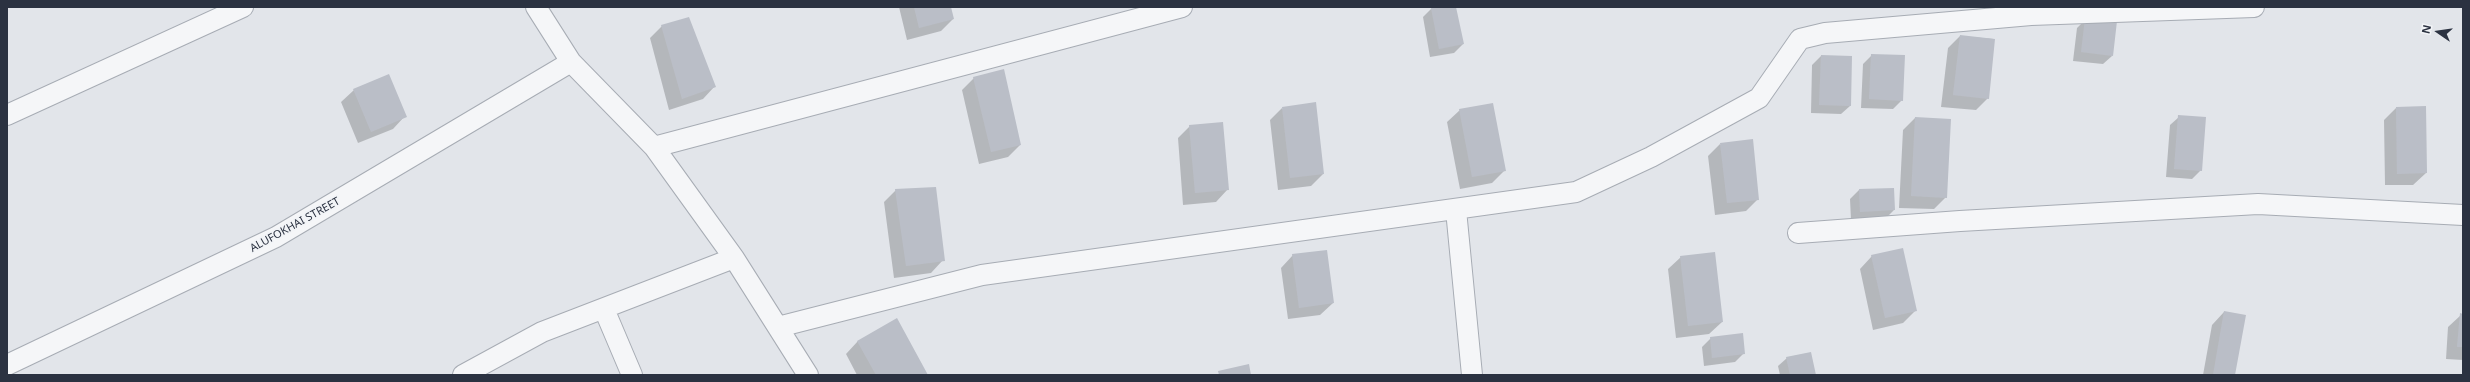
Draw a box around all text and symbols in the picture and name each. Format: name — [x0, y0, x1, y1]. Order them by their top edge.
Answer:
north arrow — [2418, 12, 2458, 52]
text: N — [2418, 23, 2434, 35]
street label: ALUFOKHAI STREET — [248, 195, 342, 255]

